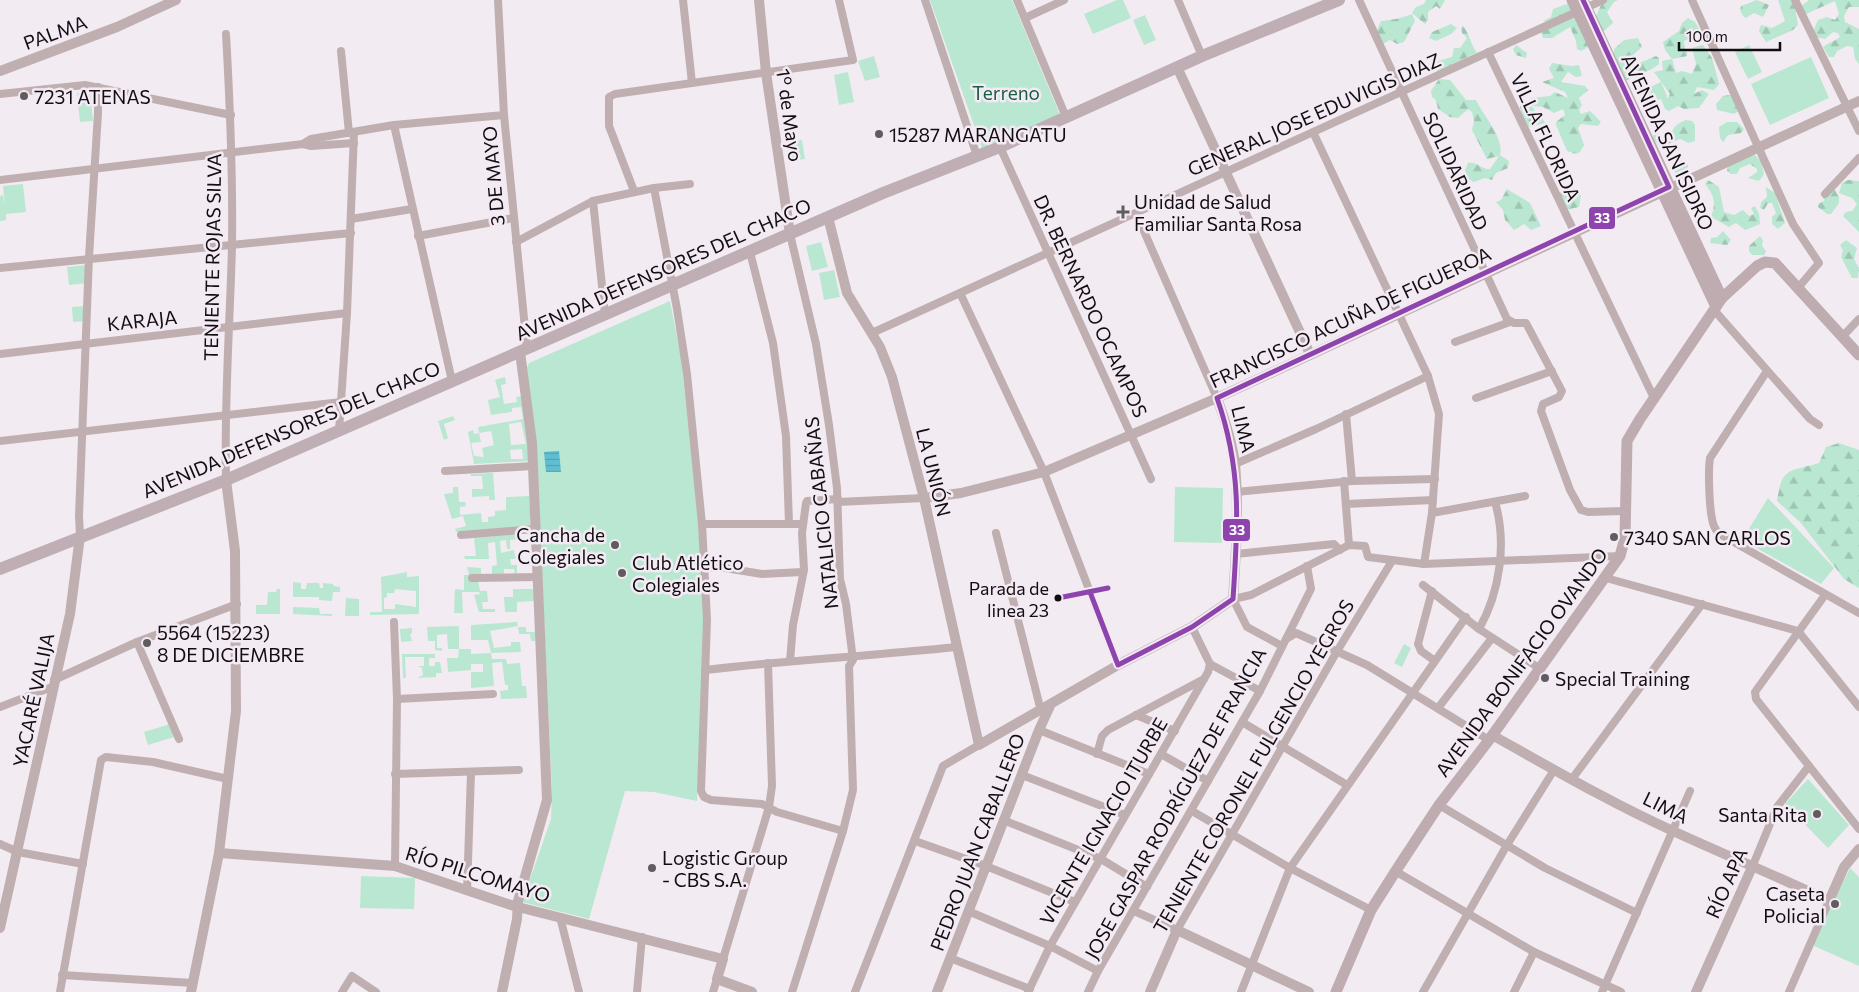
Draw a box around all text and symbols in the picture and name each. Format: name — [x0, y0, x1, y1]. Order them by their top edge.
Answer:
street label: PALMA — [20, 10, 90, 54]
scale bar — [1679, 20, 1780, 52]
text: 100 m — [1686, 27, 1728, 45]
street label: GENERAL JOSE EDUVIGIS DIAZ — [1184, 48, 1444, 180]
street label: AVENIDA SAN ISIDRO — [1617, 50, 1719, 234]
street label: 1º de Mayo — [772, 67, 808, 163]
street label: VILLA FLORIDA — [1506, 69, 1586, 205]
park label: Terreno — [972, 81, 1040, 104]
place label: 7231 ATENAS — [34, 85, 151, 108]
marker: 7231 ATENAS — [18, 90, 30, 102]
street label: SOLIDARIDAD — [1419, 108, 1493, 234]
place label: 15287 MARANGATU — [889, 123, 1067, 146]
street label: 3 DE MAYO — [477, 125, 509, 227]
marker: 15287 MARANGATU — [873, 128, 885, 140]
street label: TENIENTE ROJAS SILVA — [199, 153, 225, 361]
place label: Unidad de Salud Familiar Santa Rosa — [1134, 190, 1302, 235]
street label: DR. BERNARDO OCAMPOS — [1029, 191, 1153, 421]
street label: AVENIDA DEFENSORES DEL CHACO — [512, 193, 814, 345]
marker: Unidad de Salud Familiar Santa Rosa — [1116, 205, 1130, 219]
line badge: 33 — [1588, 206, 1616, 230]
text: 33 — [1594, 209, 1610, 226]
street label: FRANCISCO ACUÑA DE FIGUEROA — [1206, 242, 1494, 392]
street label: KARAJA — [106, 305, 178, 335]
street label: AVENIDA DEFENSORES DEL CHACO — [139, 356, 443, 502]
street label: LIMA — [1227, 403, 1261, 455]
street label: NATALICIO CABAÑAS — [799, 416, 843, 610]
street label: LA UNIÓN — [912, 425, 957, 519]
line badge: 33 — [1222, 518, 1251, 542]
text: 33 — [1229, 521, 1245, 538]
place label: Cancha de Colegiales — [516, 523, 605, 568]
place label: 7340 SAN CARLOS — [1624, 526, 1791, 549]
marker: 7340 SAN CARLOS — [1608, 531, 1620, 543]
marker: Cancha de Colegiales — [609, 539, 621, 551]
street label: AVENIDA BONIFACIO OVANDO — [1430, 543, 1612, 781]
place label: Club Atlético Colegiales — [632, 551, 744, 596]
marker: Club Atlético Colegiales — [616, 567, 628, 579]
place label: Parada de linea 23 — [969, 577, 1049, 621]
marker: Parada de linea 23 — [1053, 593, 1063, 603]
street label: TENIENTE CORONEL FULGENCIO YEGROS — [1148, 595, 1358, 937]
place label: 5564 (15223) 8 DE DICIEMBRE — [157, 621, 304, 666]
street label: YACARÉ VALIJA — [8, 631, 58, 769]
marker: 5564 (15223) 8 DE DICIEMBRE — [141, 637, 153, 649]
street label: JOSE GASPAR RODRÍGUEZ DE FRANCIA — [1079, 643, 1271, 963]
place label: Special Training — [1555, 667, 1690, 690]
marker: Special Training — [1539, 672, 1551, 684]
street label: VICENTE IGNACIO ITURBE — [1034, 713, 1172, 929]
street label: PEDRO JUAN CABALLERO — [925, 730, 1029, 954]
street label: LIMA — [1640, 786, 1692, 828]
place label: Santa Rita — [1718, 803, 1807, 826]
marker: Santa Rita — [1811, 808, 1823, 820]
street label: RÍO PILCOMAYO — [403, 841, 553, 907]
street label: RÍO APA — [1700, 844, 1752, 922]
place label: Logistic Group - CBS S.A. — [662, 846, 788, 891]
marker: Logistic Group - CBS S.A. — [646, 862, 658, 874]
place label: Caseta Policial — [1763, 882, 1825, 927]
marker: Caseta Policial — [1829, 898, 1841, 910]

